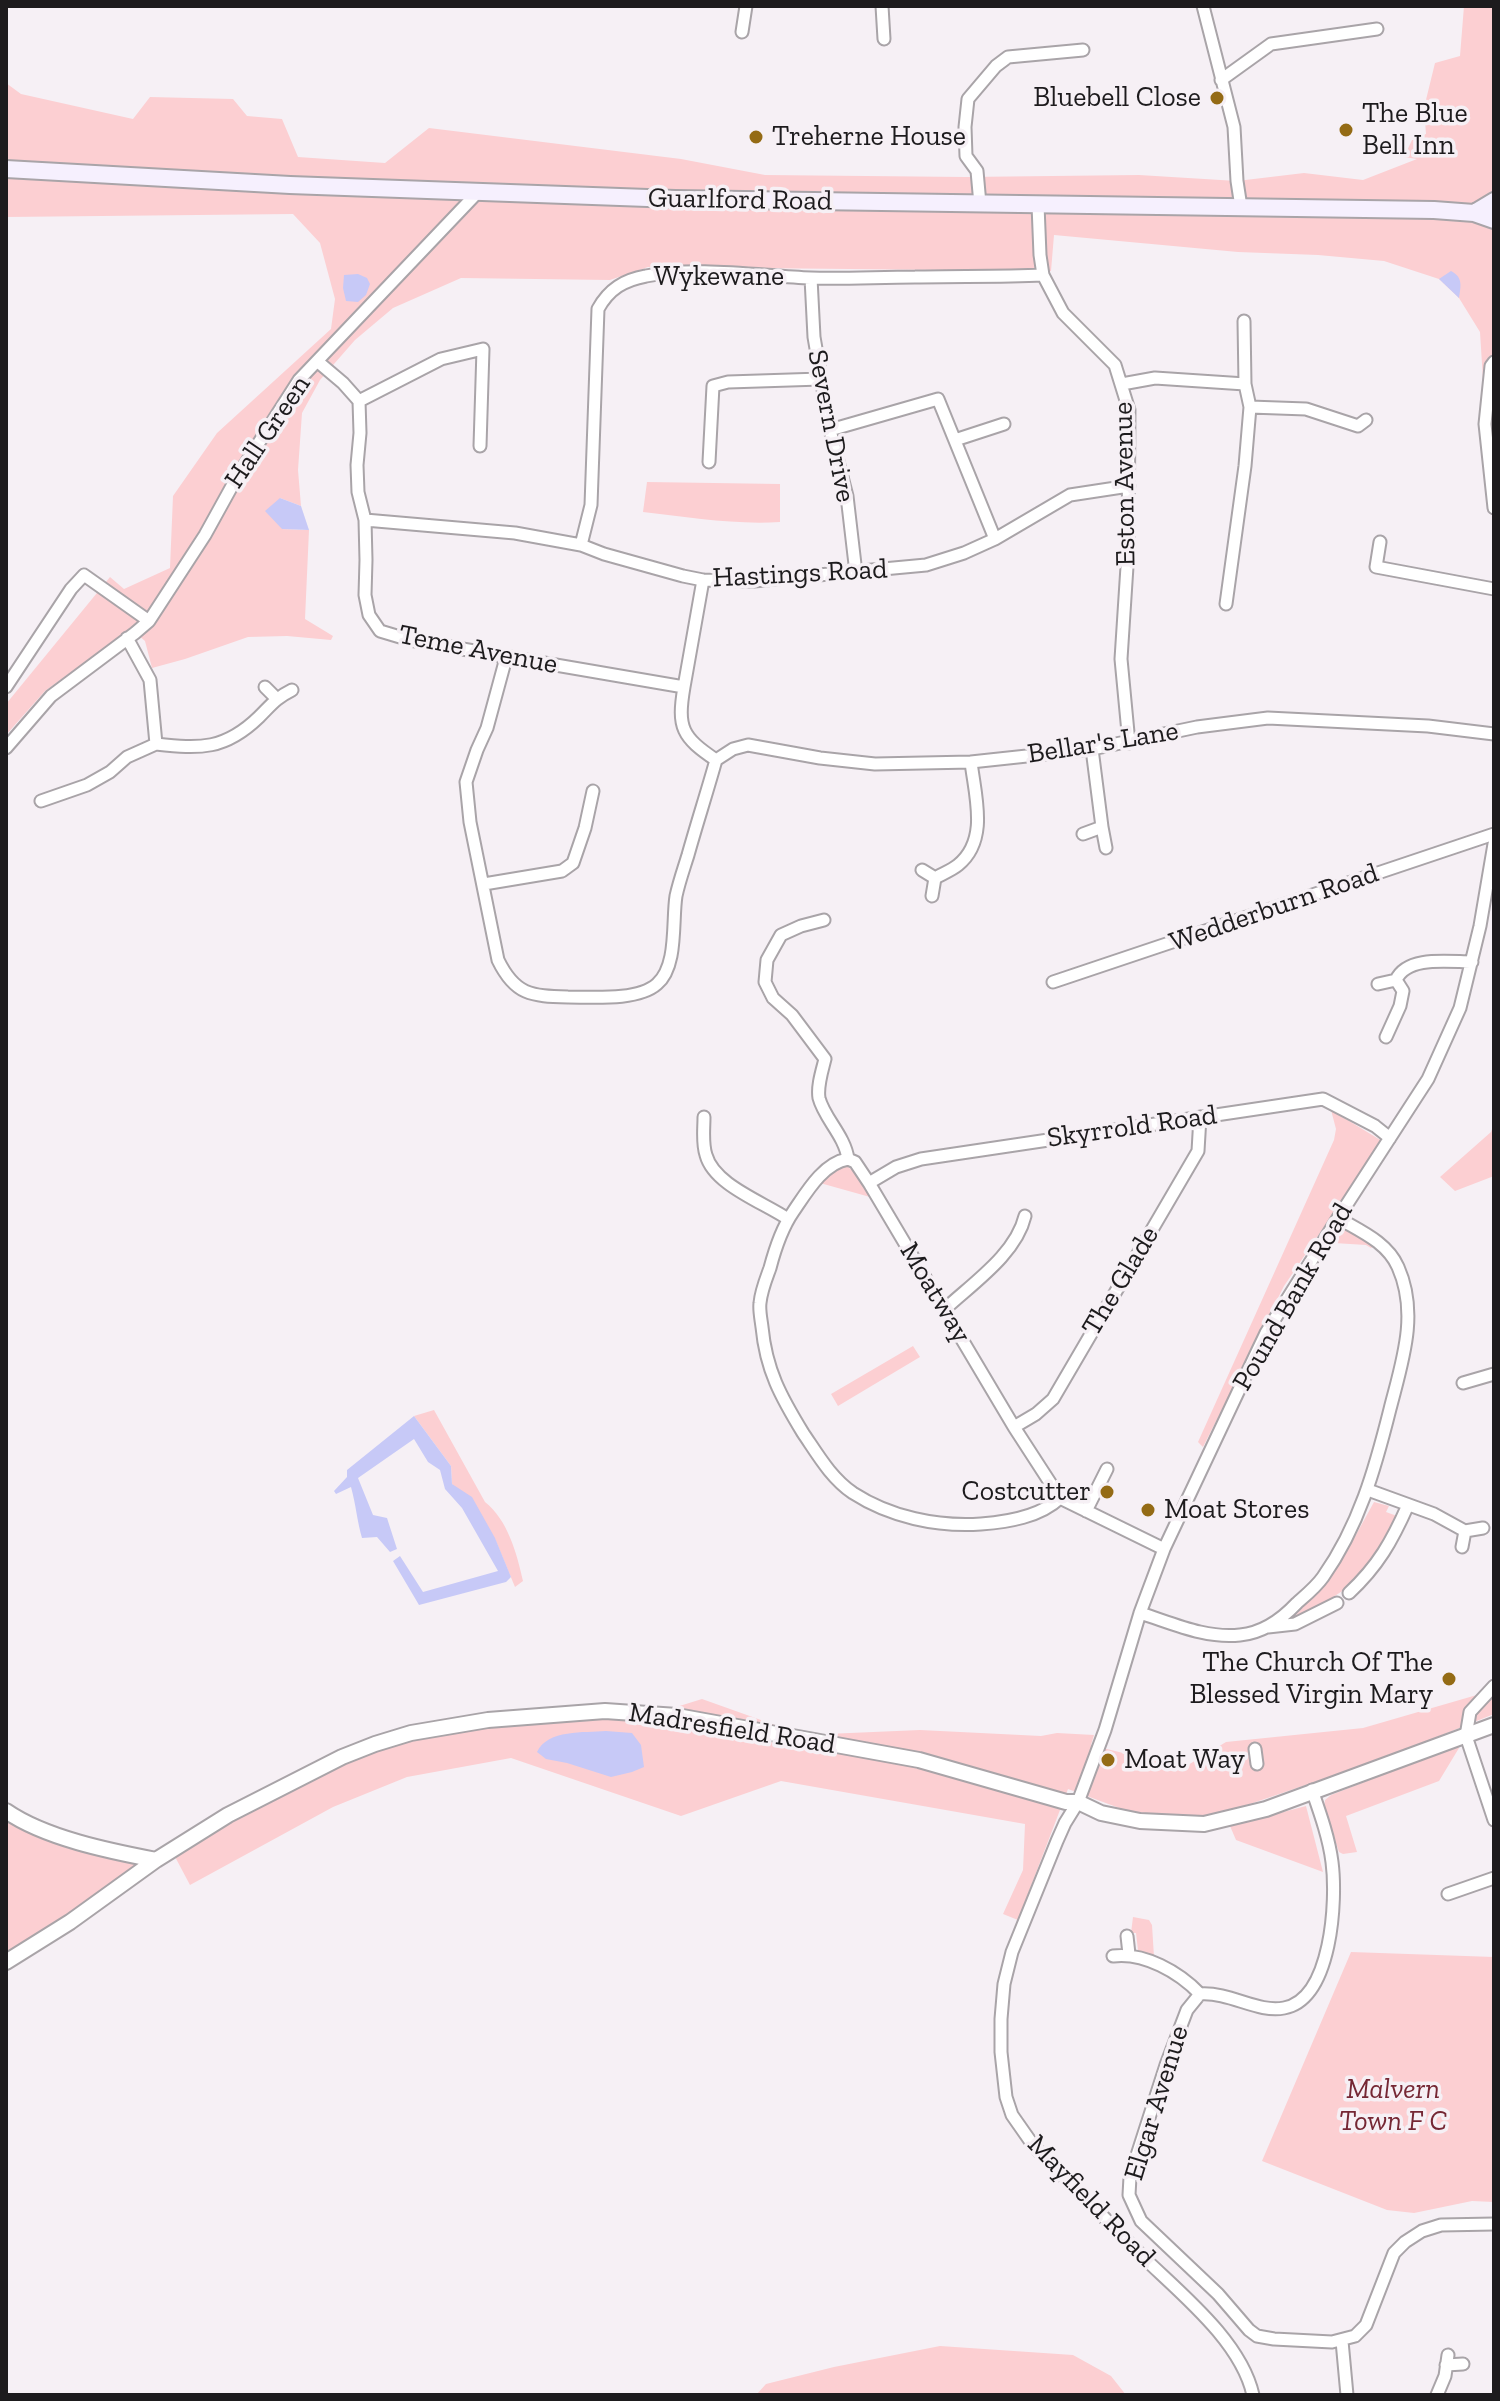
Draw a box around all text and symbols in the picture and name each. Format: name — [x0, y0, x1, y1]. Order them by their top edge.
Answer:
place label: Bluebell Close — [1033, 81, 1201, 115]
marker: Bluebell Close — [1208, 89, 1226, 107]
place label: The Blue Bell Inn — [1362, 97, 1468, 163]
place label: Treherne House — [772, 120, 966, 154]
marker: The Blue Bell Inn — [1337, 121, 1355, 139]
marker: Treherne House — [747, 128, 765, 146]
street label: Guarlford Road — [648, 182, 832, 218]
street label: Wykewane — [654, 260, 784, 294]
street label: Severn Drive — [800, 347, 862, 505]
street label: Hall Green — [218, 369, 318, 495]
street label: Eston Avenue — [1107, 401, 1143, 567]
street label: Hastings Road — [712, 553, 888, 595]
street label: Teme Avenue — [396, 618, 560, 682]
street label: Bellar's Lane — [1025, 715, 1181, 771]
street label: Wedderburn Road — [1165, 857, 1383, 959]
street label: Skyrrold Road — [1045, 1098, 1219, 1156]
street label: Pound Bank Road — [1226, 1197, 1360, 1397]
street label: The Glade — [1075, 1220, 1167, 1342]
street label: Moatway — [892, 1237, 978, 1349]
place label: Costcutter — [962, 1475, 1091, 1509]
marker: Costcutter — [1098, 1483, 1116, 1501]
place label: Moat Stores — [1164, 1493, 1310, 1527]
marker: Moat Stores — [1139, 1501, 1157, 1519]
place label: The Church Of The Blessed Virgin Mary — [1189, 1646, 1433, 1712]
marker: The Church Of The Blessed Virgin Mary — [1440, 1670, 1458, 1688]
street label: Madresfield Road — [626, 1696, 838, 1762]
place label: Moat Way — [1124, 1743, 1245, 1777]
marker: Moat Way — [1099, 1751, 1117, 1769]
street label: Elgar Avenue — [1118, 2022, 1196, 2184]
park label: Malvern Town F C — [1339, 2073, 1447, 2139]
street label: Mayfield Road — [1020, 2128, 1162, 2274]

